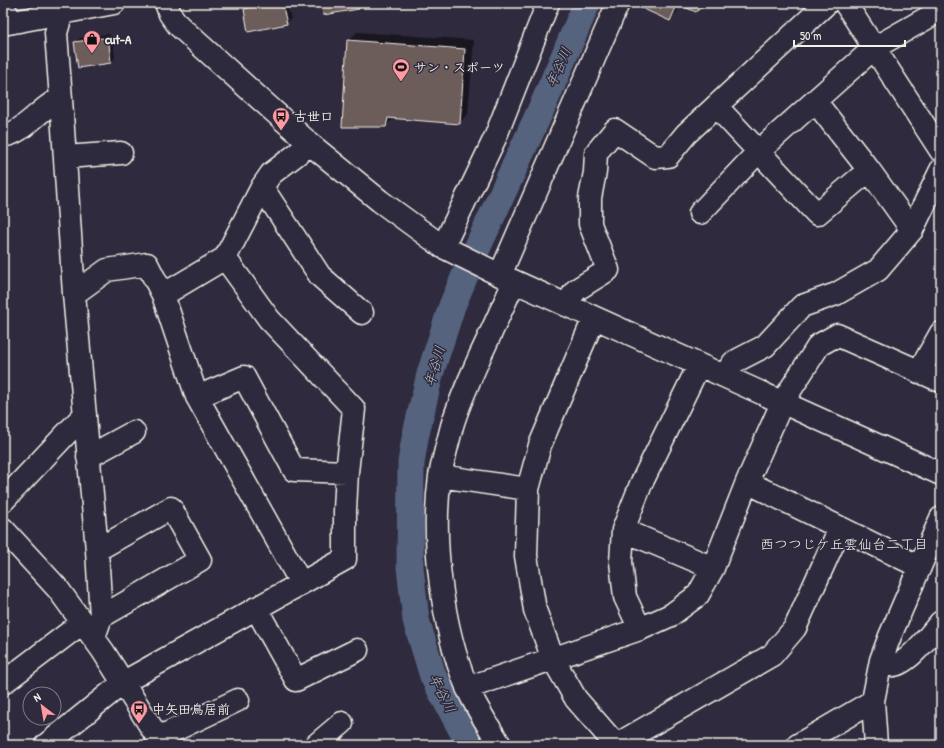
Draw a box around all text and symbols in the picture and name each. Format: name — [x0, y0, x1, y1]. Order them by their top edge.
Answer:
scale bar — [794, 22, 905, 48]
text: 50 m — [800, 27, 821, 44]
shop icon: cut-A — [82, 29, 102, 54]
place label: cut-A — [105, 30, 132, 48]
water label: 年谷川 — [541, 44, 575, 90]
sports icon: サン・スポーツ — [391, 57, 411, 82]
place label: サン・スポーツ — [414, 58, 505, 76]
bus stop icon: 古世口 — [271, 106, 291, 131]
place label: 古世口 — [294, 107, 333, 125]
water label: 年谷川 — [419, 343, 449, 389]
district label: 西つつじケ丘雲仙台二丁目 — [760, 534, 928, 553]
water label: 年谷川 — [425, 670, 461, 716]
north arrow — [22, 686, 62, 726]
text: N — [31, 690, 43, 705]
bus stop icon: 中矢田鳥居前 — [129, 699, 149, 724]
place label: 中矢田鳥居前 — [152, 700, 230, 718]

